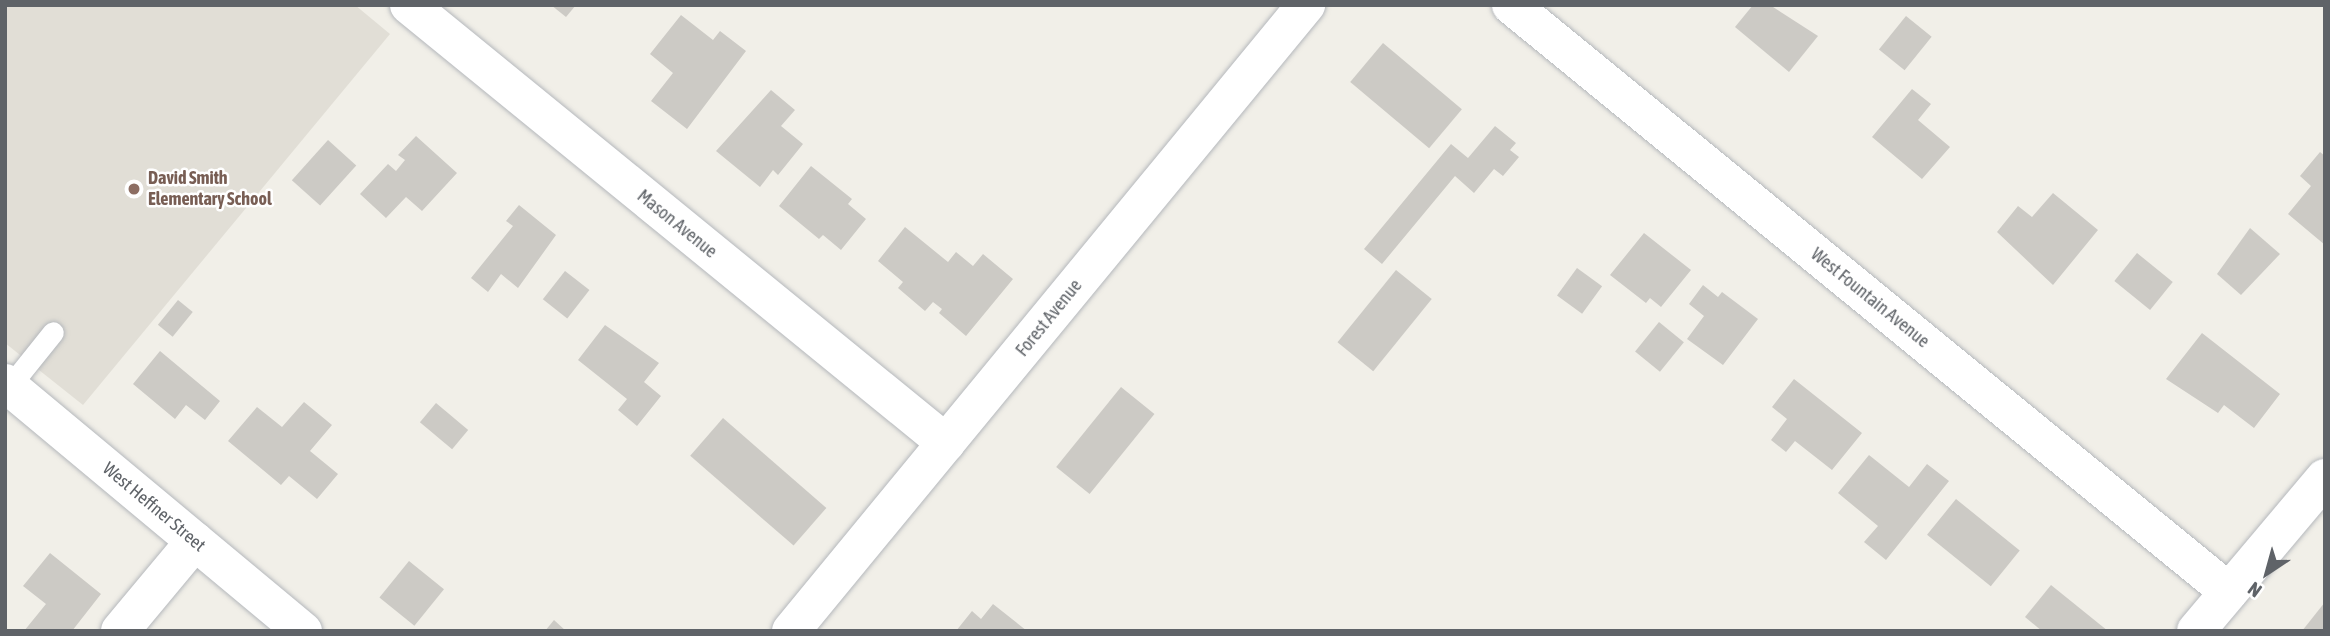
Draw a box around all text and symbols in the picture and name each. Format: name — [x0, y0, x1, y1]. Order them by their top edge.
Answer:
place label: David Smith Elementary School — [148, 168, 272, 210]
marker: David Smith Elementary School — [126, 181, 142, 197]
street label: Mason Avenue — [633, 185, 721, 263]
street label: West Fountain Avenue — [1806, 244, 1934, 352]
street label: Forest Avenue — [1011, 275, 1087, 361]
street label: West Heffner Street — [98, 458, 210, 556]
north arrow — [2232, 538, 2302, 608]
text: N — [2244, 578, 2266, 602]

